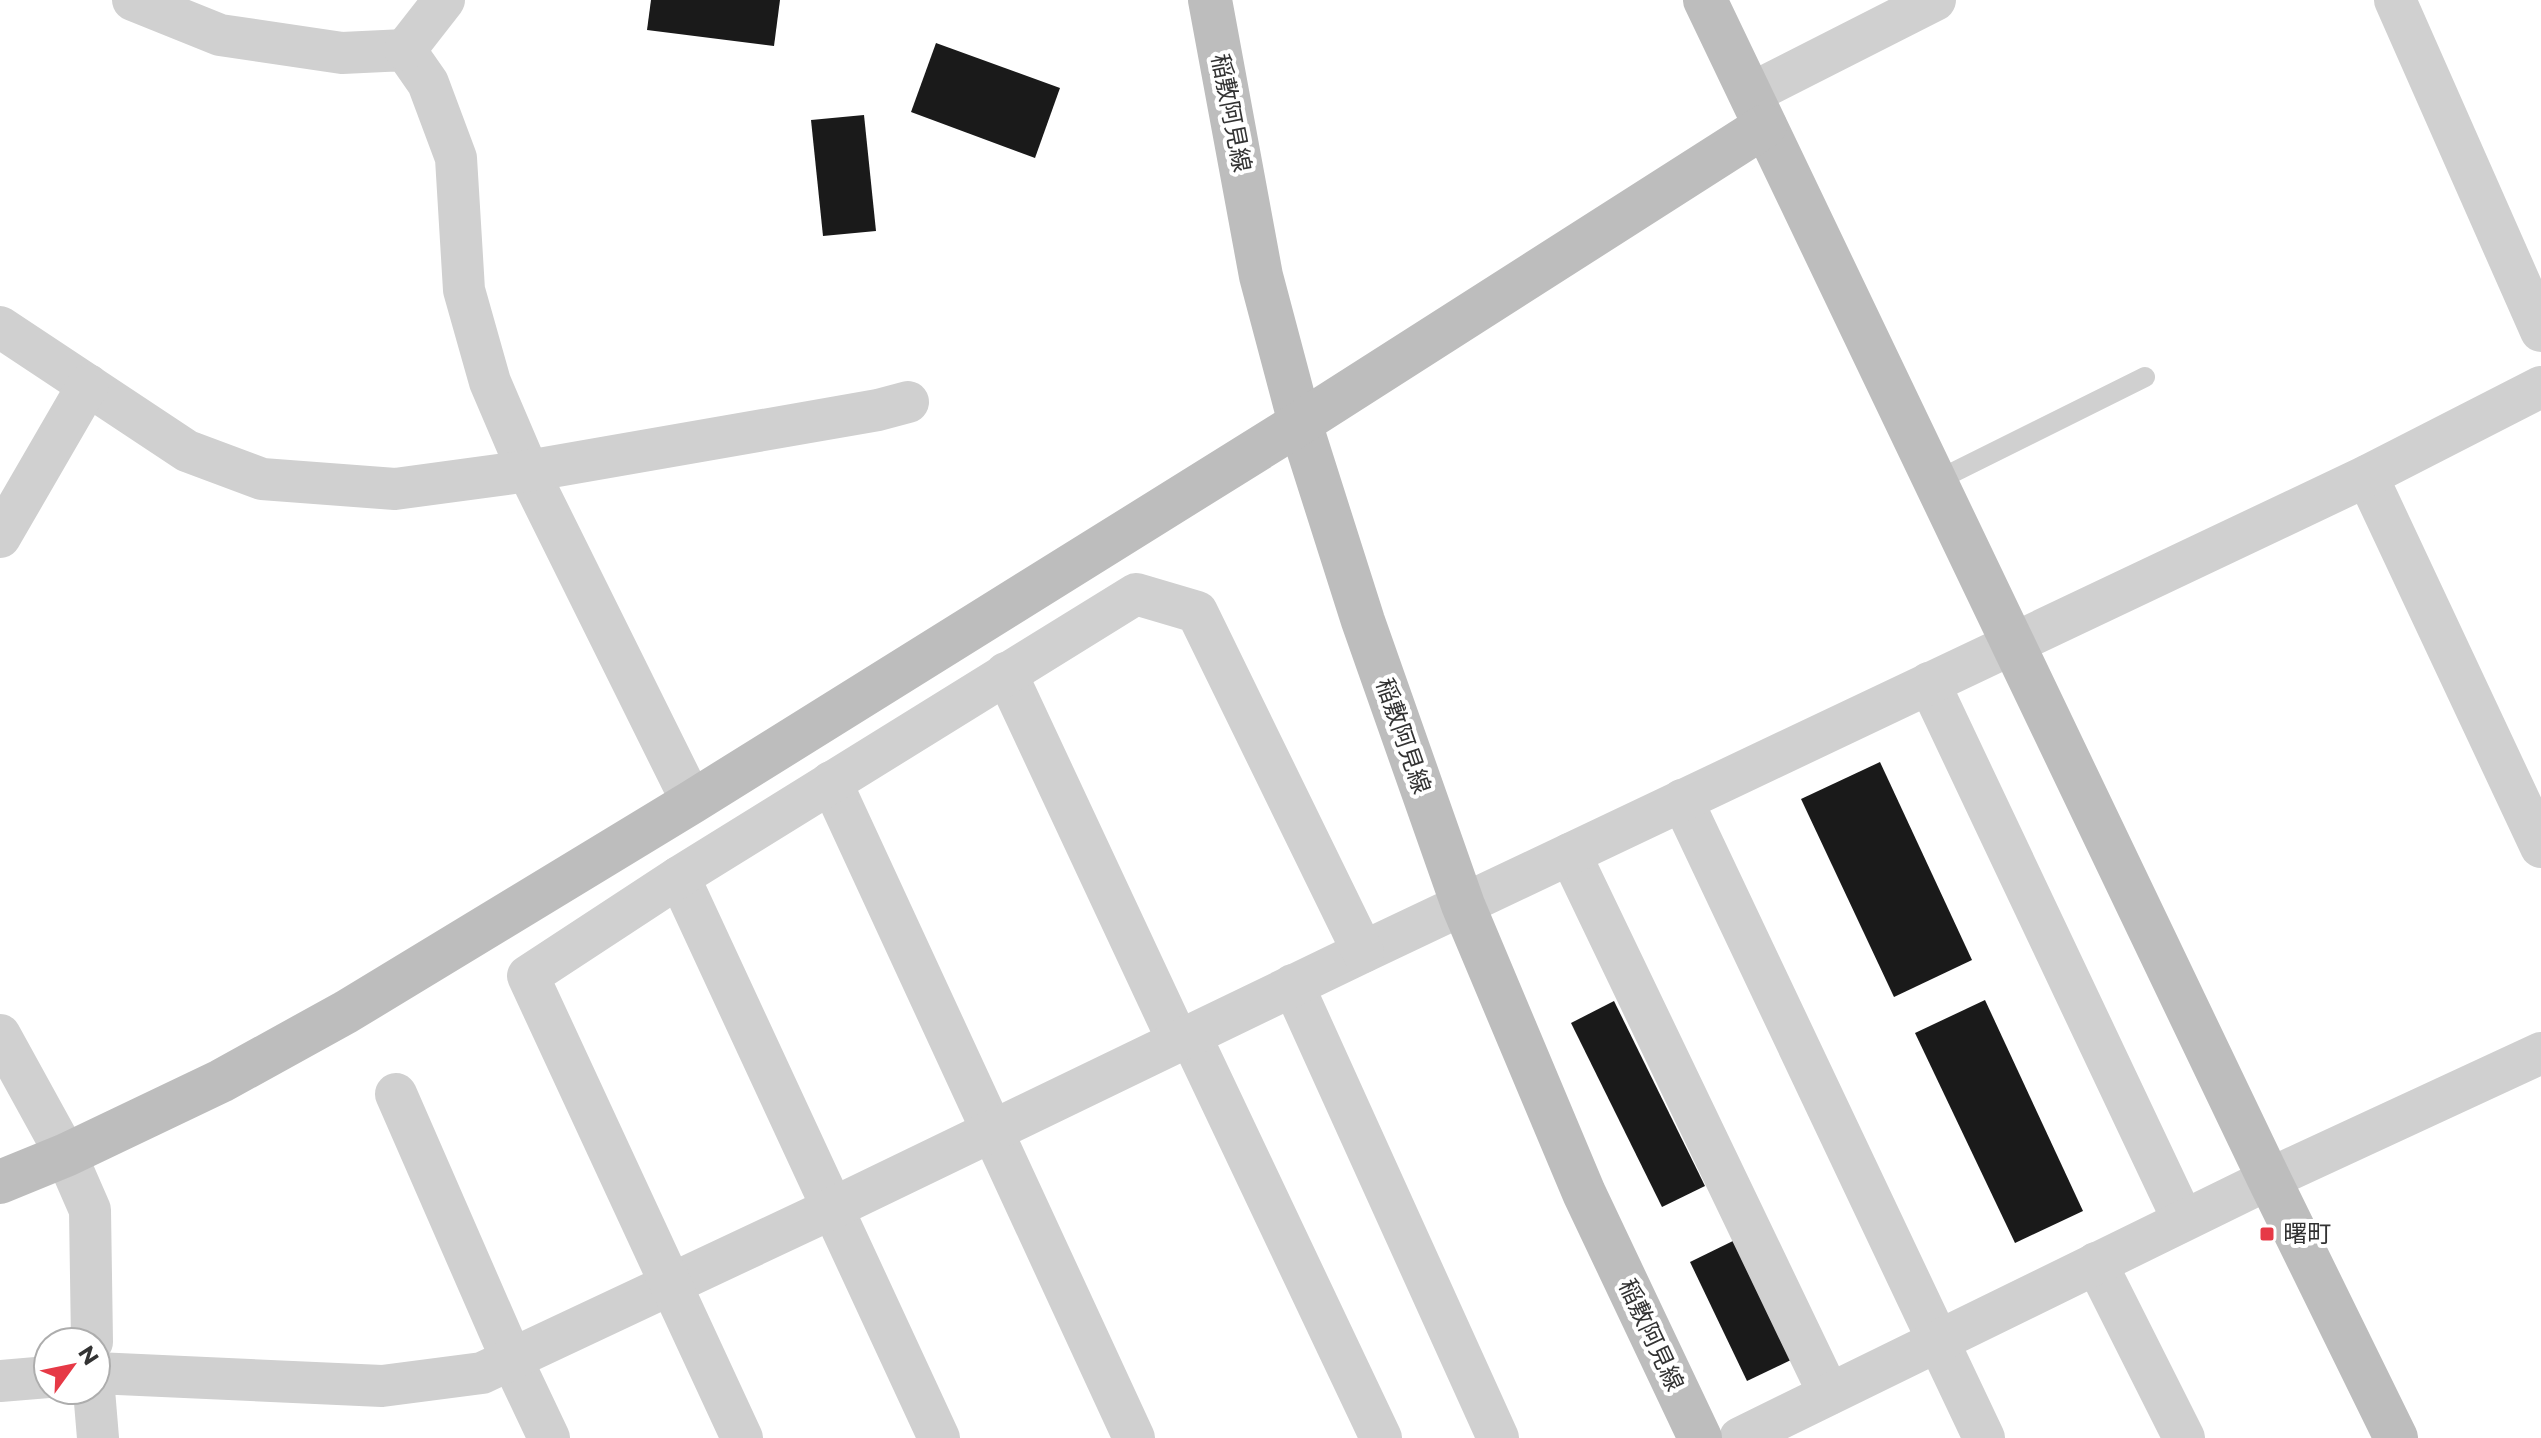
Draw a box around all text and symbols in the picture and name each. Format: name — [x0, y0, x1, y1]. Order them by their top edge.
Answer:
street label: 稲敷阿見線 — [1206, 51, 1257, 175]
street label: 稲敷阿見線 — [1370, 674, 1437, 797]
place label: 曙町 — [2283, 1219, 2331, 1248]
marker: 曙町 — [2258, 1225, 2276, 1243]
street label: 稲敷阿見線 — [1613, 1274, 1690, 1395]
north arrow — [32, 1326, 112, 1406]
text: N — [72, 1341, 105, 1370]

